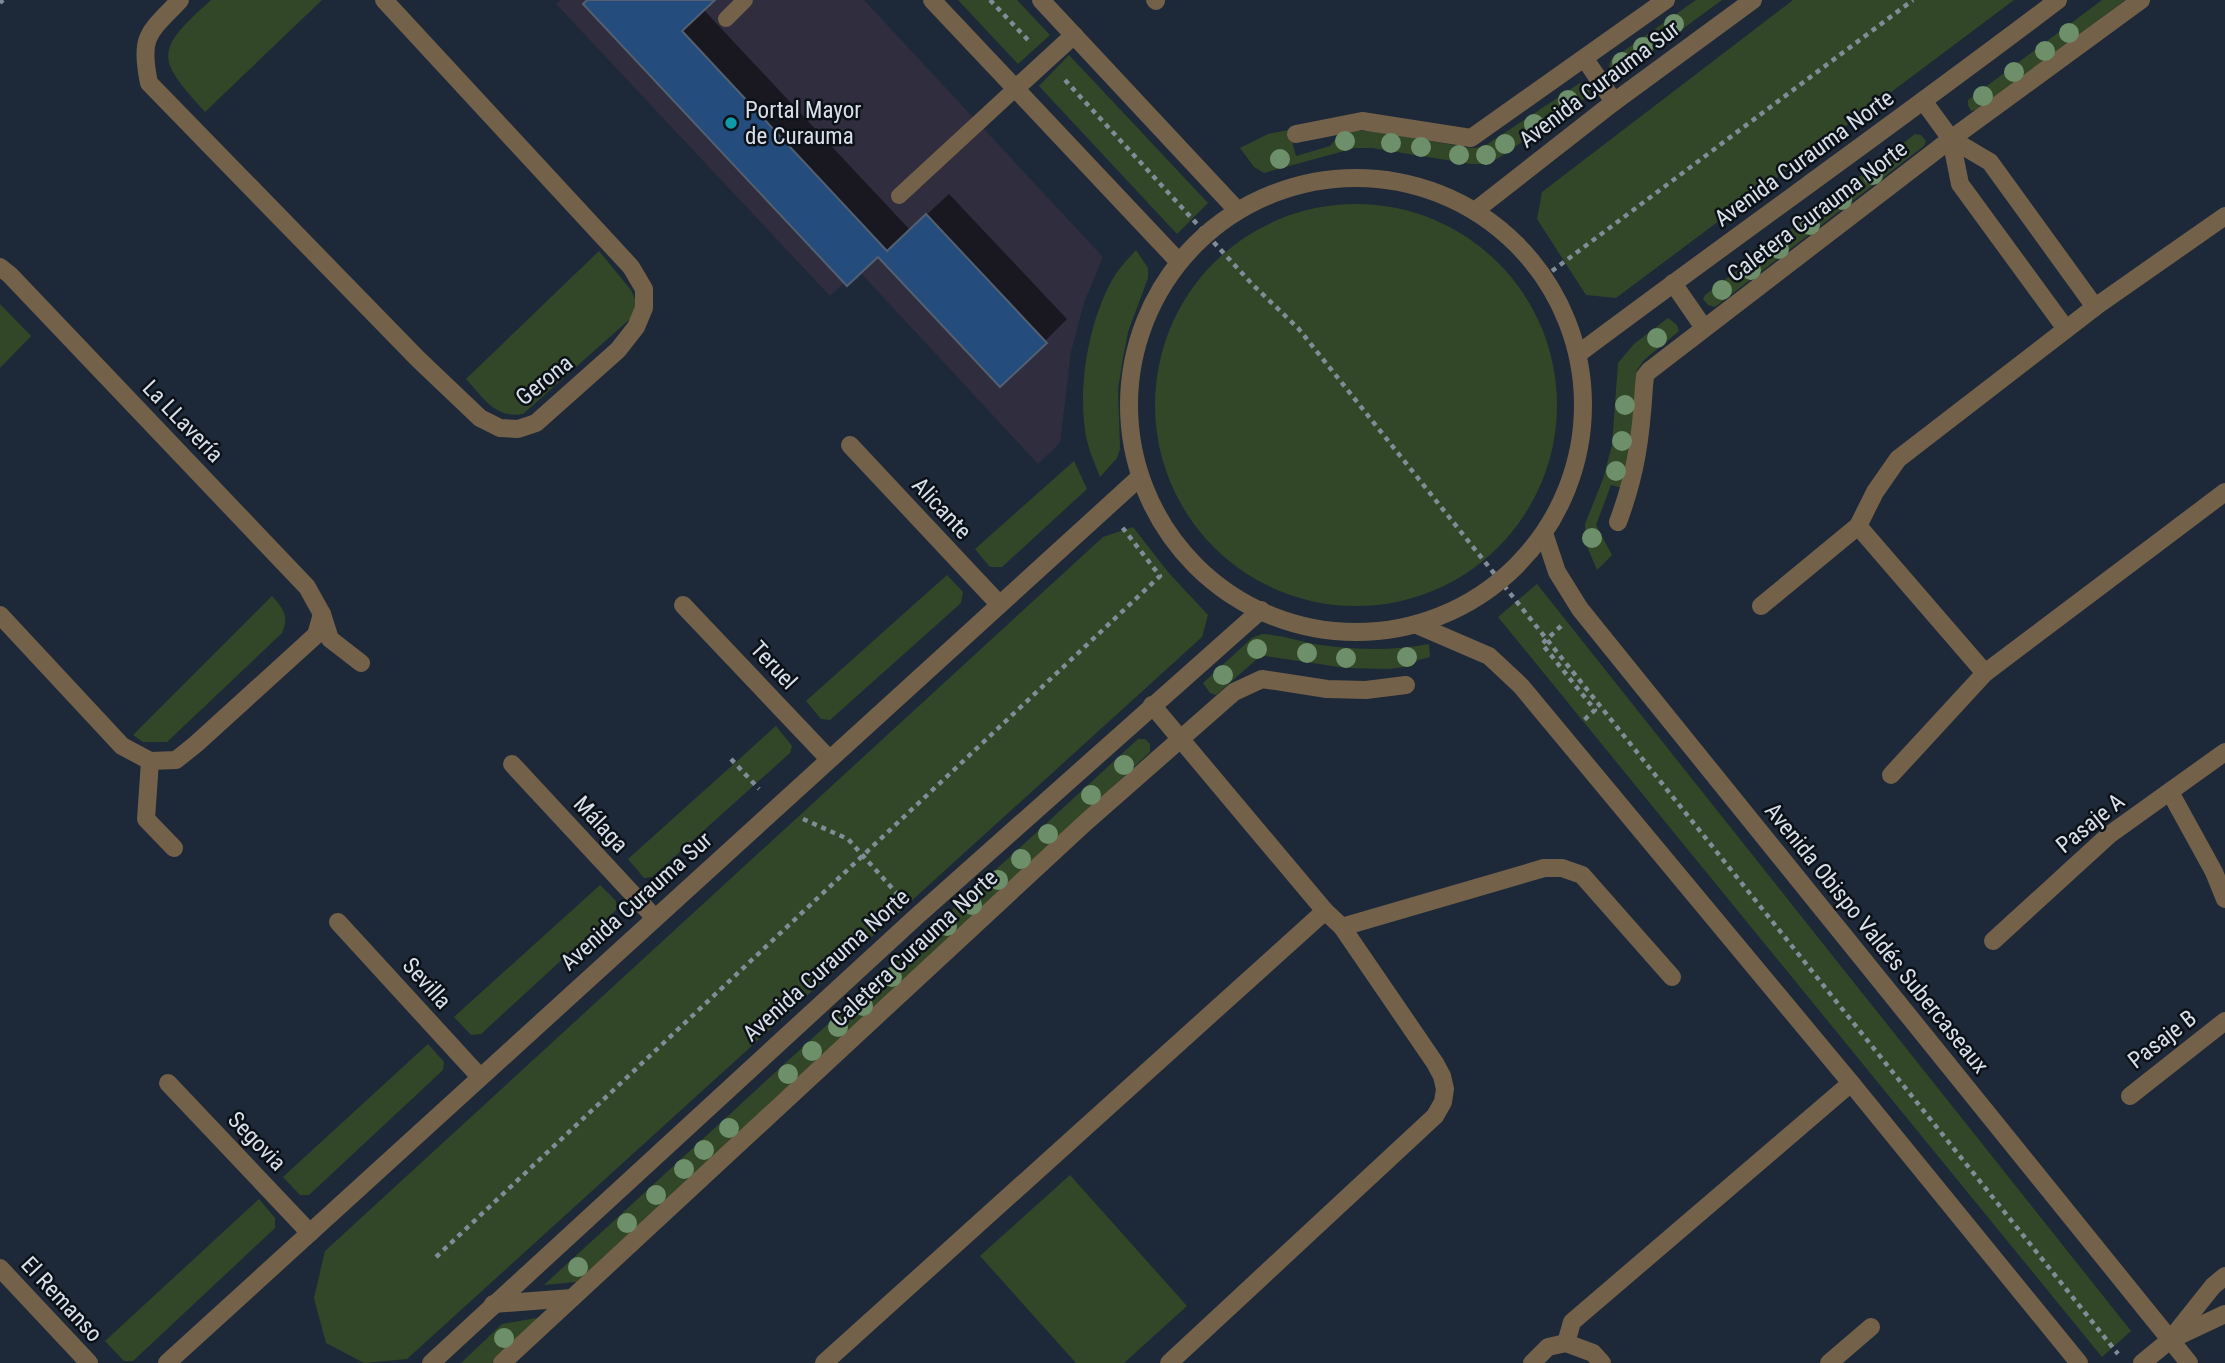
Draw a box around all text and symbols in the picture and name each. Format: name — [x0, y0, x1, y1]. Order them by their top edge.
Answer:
street label: Avenida Curauma Sur — [1514, 15, 1685, 154]
street label: Avenida Curauma Norte — [1710, 84, 1899, 232]
place label: Portal Mayor de Curauma — [745, 97, 861, 150]
marker: Portal Mayor de Curauma — [723, 115, 739, 131]
street label: Caletera Curauma Norte — [1722, 135, 1912, 288]
street label: Gerona — [511, 349, 578, 411]
street label: La LLavería — [137, 375, 228, 468]
street label: Alicante — [906, 472, 977, 545]
street label: Teruel — [745, 636, 803, 695]
street label: Pasaje A — [2051, 788, 2130, 859]
street label: Málaga — [568, 791, 633, 858]
street label: Avenida Obispo Valdés Subercaseaux — [1759, 798, 1994, 1079]
street label: Avenida Curauma Sur — [555, 826, 717, 976]
street label: Caletera Curauma Norte — [825, 864, 1003, 1033]
street label: Avenida Curauma Norte — [738, 884, 915, 1047]
street label: Sevilla — [397, 952, 456, 1014]
street label: Pasaje B — [2123, 1004, 2202, 1074]
street label: Segovia — [222, 1106, 291, 1176]
street label: El Remanso — [15, 1251, 108, 1347]

